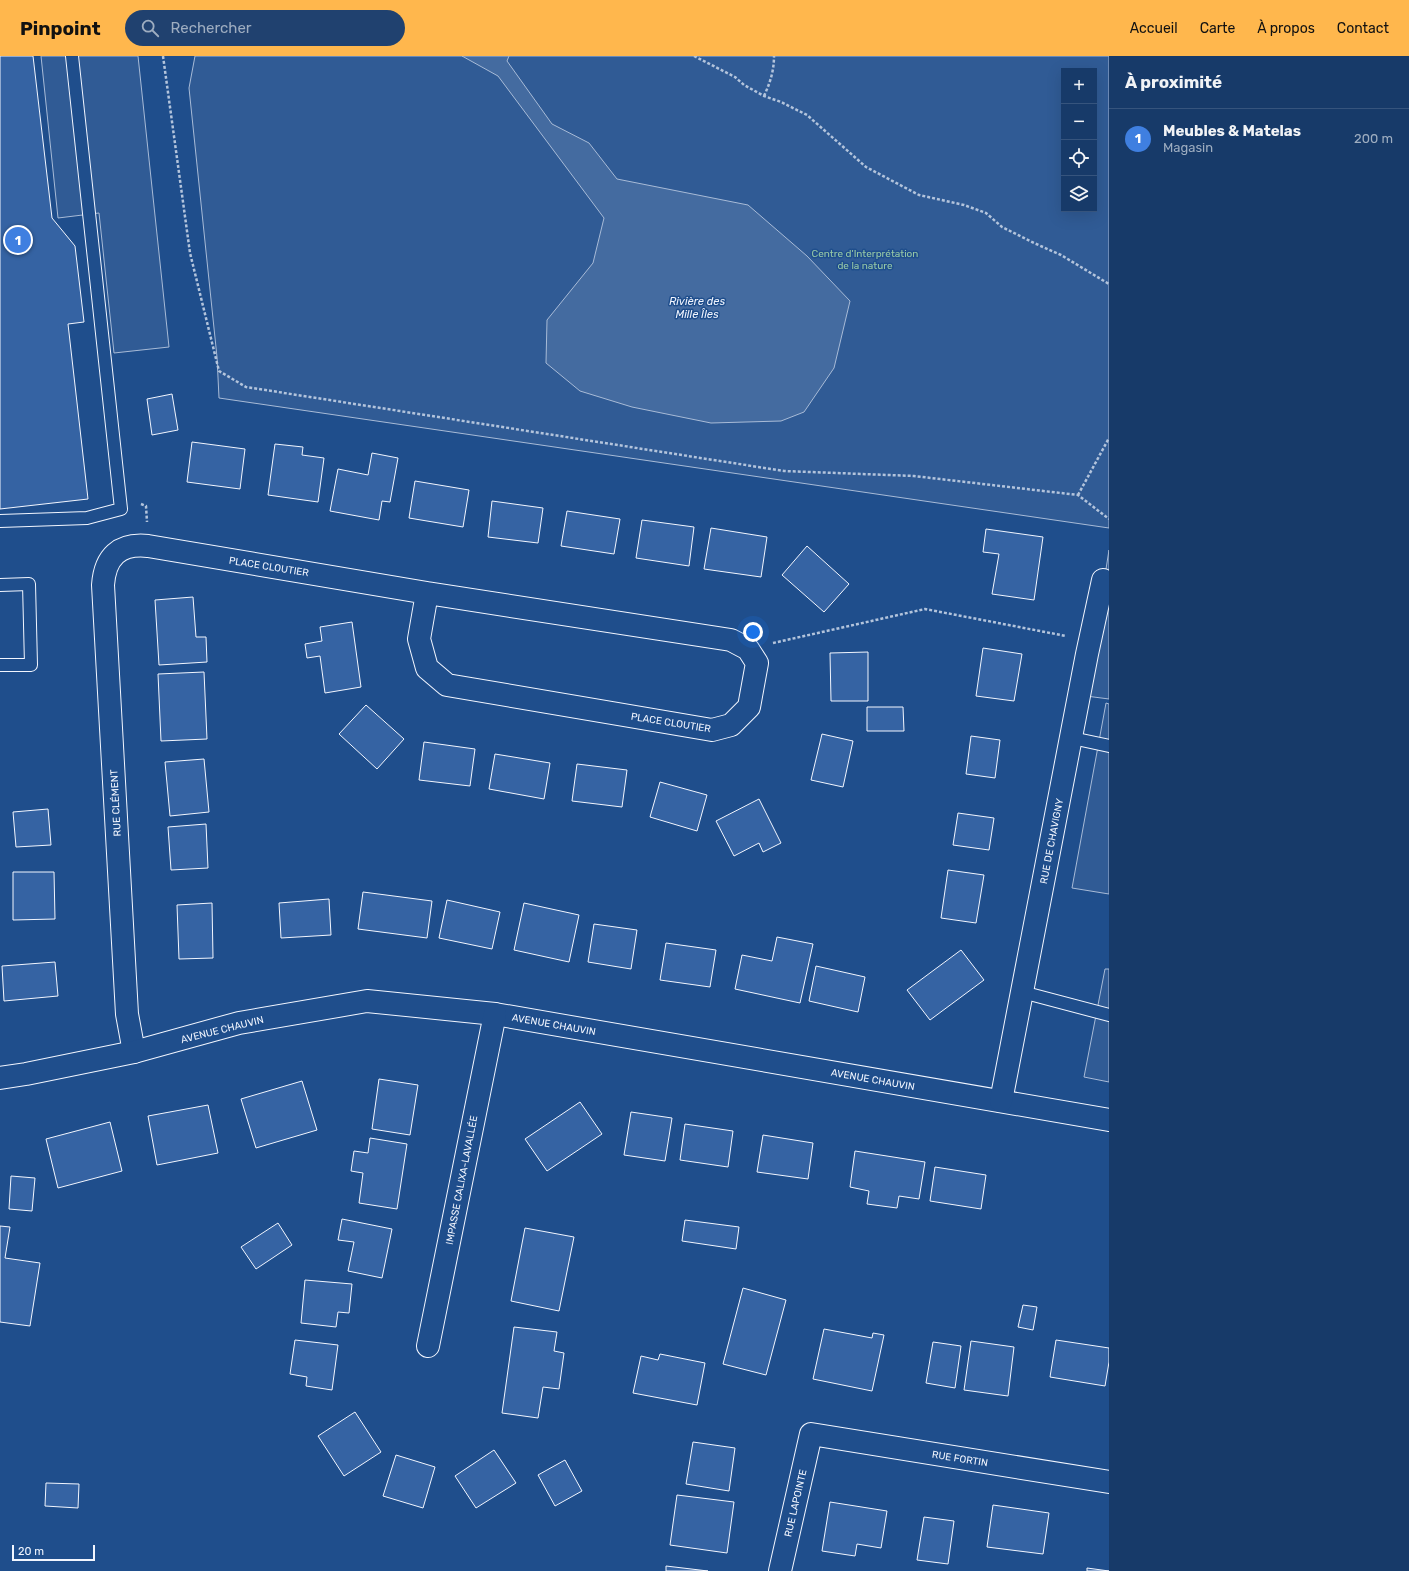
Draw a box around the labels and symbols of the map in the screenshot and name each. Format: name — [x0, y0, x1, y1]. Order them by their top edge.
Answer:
pin: 1 — [5, 225, 31, 255]
park label: Centre d'Interprétation de la nature — [812, 248, 918, 272]
water label: Rivière des Mille Îles — [669, 295, 725, 321]
street label: PLACE CLOUTIER — [228, 555, 310, 579]
your location — [743, 622, 763, 642]
street label: PLACE CLOUTIER — [630, 711, 712, 735]
street label: RUE CLÉMENT — [108, 769, 124, 837]
street label: RUE DE CHAVIGNY — [1038, 797, 1066, 885]
street label: AVENUE CHAUVIN — [511, 1012, 597, 1038]
street label: AVENUE CHAUVIN — [180, 1014, 265, 1046]
street label: AVENUE CHAUVIN — [830, 1067, 916, 1093]
street label: IMPASSE CALIXA-LAVALLÉE — [444, 1115, 480, 1246]
street label: RUE FORTIN — [931, 1449, 989, 1469]
street label: RUE LAPOINTE — [782, 1468, 810, 1538]
scale bar — [12, 1543, 95, 1562]

